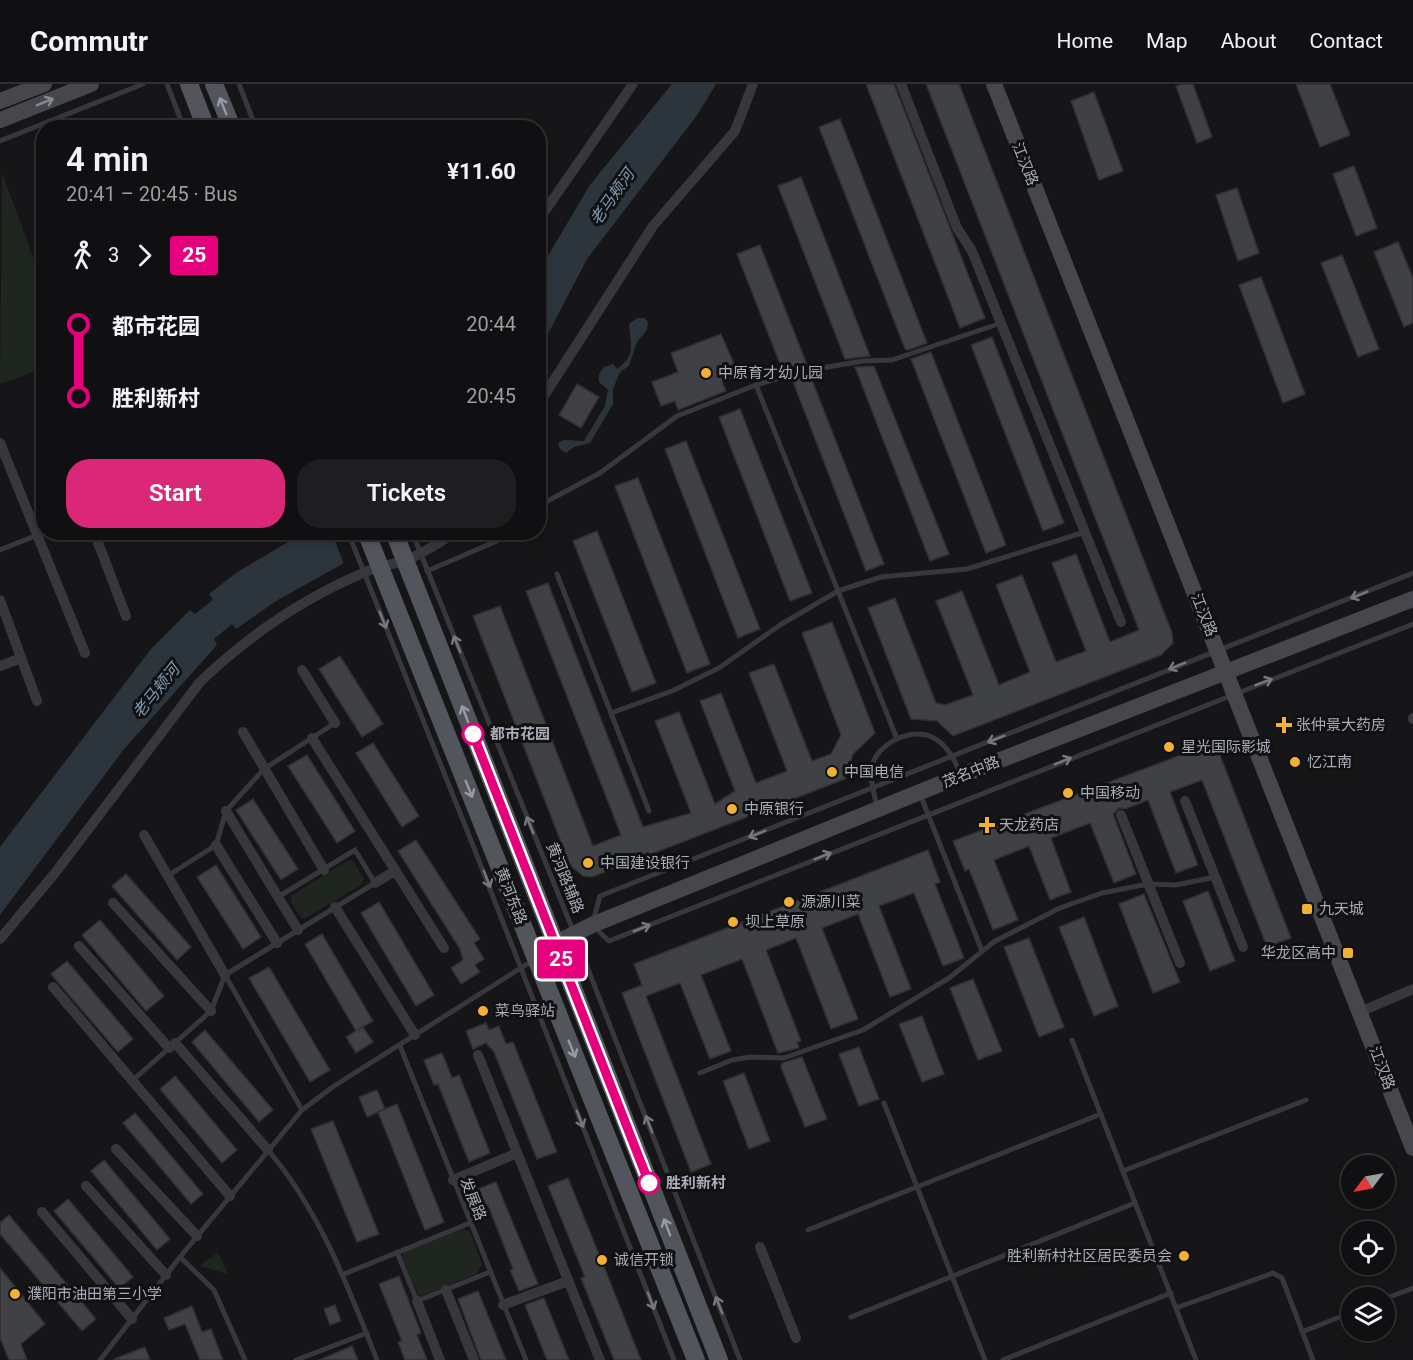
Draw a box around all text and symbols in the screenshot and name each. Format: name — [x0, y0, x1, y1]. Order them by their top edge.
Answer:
text: Commutr — [30, 25, 148, 58]
text: Home — [1057, 29, 1113, 53]
text: Map — [1146, 29, 1188, 53]
text: About — [1221, 29, 1277, 53]
text: Contact — [1310, 29, 1383, 53]
one-way arrow — [36, 96, 54, 107]
one-way arrow — [217, 97, 228, 115]
text: 4 min — [66, 140, 149, 179]
street label: 江汉路 — [1008, 140, 1042, 188]
text: ¥11.60 — [447, 159, 516, 184]
water label: 老马颊河 — [586, 163, 640, 229]
text: 20:41 – 20:45 · Bus — [66, 182, 238, 206]
icon: walk — [66, 239, 99, 272]
icon: forward — [128, 239, 161, 272]
text: 3 — [108, 243, 119, 267]
text: 25 — [182, 243, 206, 267]
text: 20:44 — [466, 312, 516, 336]
text: 都市花园 — [112, 314, 200, 339]
place label: 中原育才幼儿园 — [718, 364, 823, 382]
marker: 中原育才幼儿园 — [699, 366, 713, 380]
text: 20:45 — [466, 384, 516, 408]
text: 胜利新村 — [112, 386, 200, 411]
button: Start — [66, 459, 285, 528]
button: Tickets — [297, 459, 516, 528]
one-way arrow — [1350, 590, 1368, 601]
street label: 江汉路 — [1187, 591, 1221, 639]
one-way arrow — [378, 610, 389, 629]
one-way arrow — [451, 636, 462, 654]
water label: 老马颊河 — [128, 658, 185, 722]
one-way arrow — [1169, 662, 1187, 673]
one-way arrow — [1254, 676, 1273, 687]
one-way arrow — [459, 705, 470, 723]
place label: 张仲景大药房 — [1296, 716, 1386, 734]
marker: 张仲景大药房 — [1277, 718, 1291, 732]
marker: 都市花园 — [462, 723, 484, 745]
place label: 都市花园 — [490, 725, 550, 743]
one-way arrow — [988, 734, 1006, 745]
place label: 星光国际影城 — [1181, 738, 1271, 756]
marker: 星光国际影城 — [1162, 740, 1176, 754]
street label: 茂名中路 — [940, 752, 1002, 792]
place label: 忆江南 — [1307, 753, 1352, 771]
one-way arrow — [1053, 755, 1072, 766]
marker: 忆江南 — [1288, 755, 1302, 769]
place label: 中国电信 — [844, 763, 904, 781]
marker: 中国电信 — [825, 765, 839, 779]
one-way arrow — [464, 780, 475, 798]
place label: 中国移动 — [1080, 784, 1140, 802]
marker: 中国移动 — [1061, 786, 1075, 800]
place label: 中原银行 — [744, 800, 804, 818]
marker: 中原银行 — [725, 802, 739, 816]
one-way arrow — [524, 816, 535, 835]
place label: 天龙药店 — [999, 816, 1059, 834]
marker: 天龙药店 — [980, 818, 994, 832]
one-way arrow — [748, 829, 766, 840]
street label: 黄河路辅路 — [543, 840, 587, 916]
one-way arrow — [814, 850, 832, 861]
place label: 中国建设银行 — [600, 854, 690, 872]
marker: 中国建设银行 — [581, 856, 595, 870]
street label: 黄河东路 — [491, 865, 531, 927]
one-way arrow — [482, 869, 493, 888]
place label: 源源川菜 — [801, 893, 861, 911]
marker: 源源川菜 — [782, 895, 796, 909]
place label: 九天城 — [1319, 900, 1364, 918]
marker: 九天城 — [1300, 902, 1314, 916]
place label: 坝上草原 — [745, 913, 805, 931]
marker: 坝上草原 — [726, 915, 740, 929]
one-way arrow — [632, 922, 651, 933]
line badge: 25 — [534, 940, 588, 978]
place label: 华龙区高中 — [1261, 944, 1336, 962]
marker: 华龙区高中 — [1341, 946, 1355, 960]
text: 25 — [549, 947, 573, 971]
place label: 菜鸟驿站 — [495, 1002, 555, 1020]
marker: 菜鸟驿站 — [476, 1004, 490, 1018]
one-way arrow — [567, 1039, 578, 1057]
street label: 江汉路 — [1366, 1044, 1398, 1092]
one-way arrow — [576, 1110, 587, 1128]
one-way arrow — [642, 1115, 653, 1133]
north arrow — [1341, 1155, 1395, 1209]
map controls — [1341, 1155, 1395, 1341]
marker: 胜利新村 — [638, 1172, 660, 1194]
place label: 胜利新村 — [666, 1174, 726, 1192]
street label: 发展路 — [456, 1175, 490, 1223]
one-way arrow — [661, 1219, 672, 1237]
button: locate — [1341, 1221, 1395, 1275]
place label: 胜利新村社区居民委员会 — [1007, 1247, 1172, 1265]
marker: 胜利新村社区居民委员会 — [1177, 1249, 1191, 1263]
place label: 诚信开锁 — [614, 1251, 674, 1269]
marker: 诚信开锁 — [595, 1253, 609, 1267]
place label: 濮阳市油田第三小学 — [27, 1285, 162, 1303]
marker: 濮阳市油田第三小学 — [8, 1287, 22, 1301]
button: layers — [1341, 1287, 1395, 1341]
one-way arrow — [646, 1291, 657, 1310]
one-way arrow — [713, 1297, 724, 1315]

